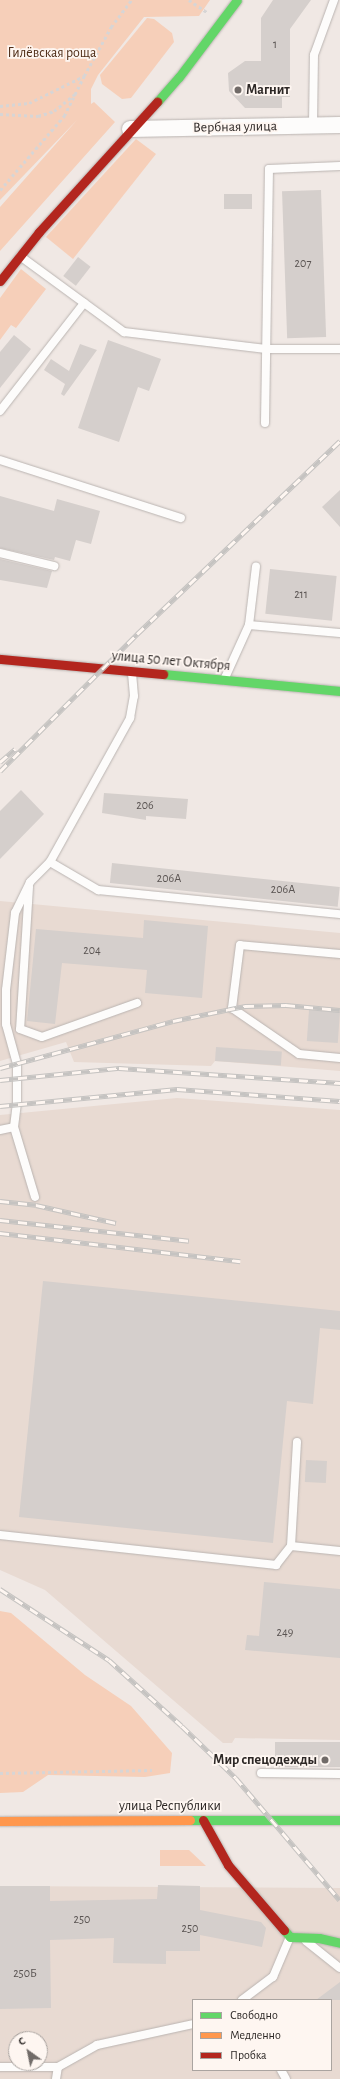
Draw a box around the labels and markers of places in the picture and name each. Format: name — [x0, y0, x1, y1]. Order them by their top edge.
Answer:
place label: Магнит — [246, 82, 290, 98]
marker: Магнит — [233, 85, 243, 95]
place label: Мир спецодежды — [213, 1752, 317, 1768]
marker: Мир спецодежды — [320, 1755, 330, 1765]

